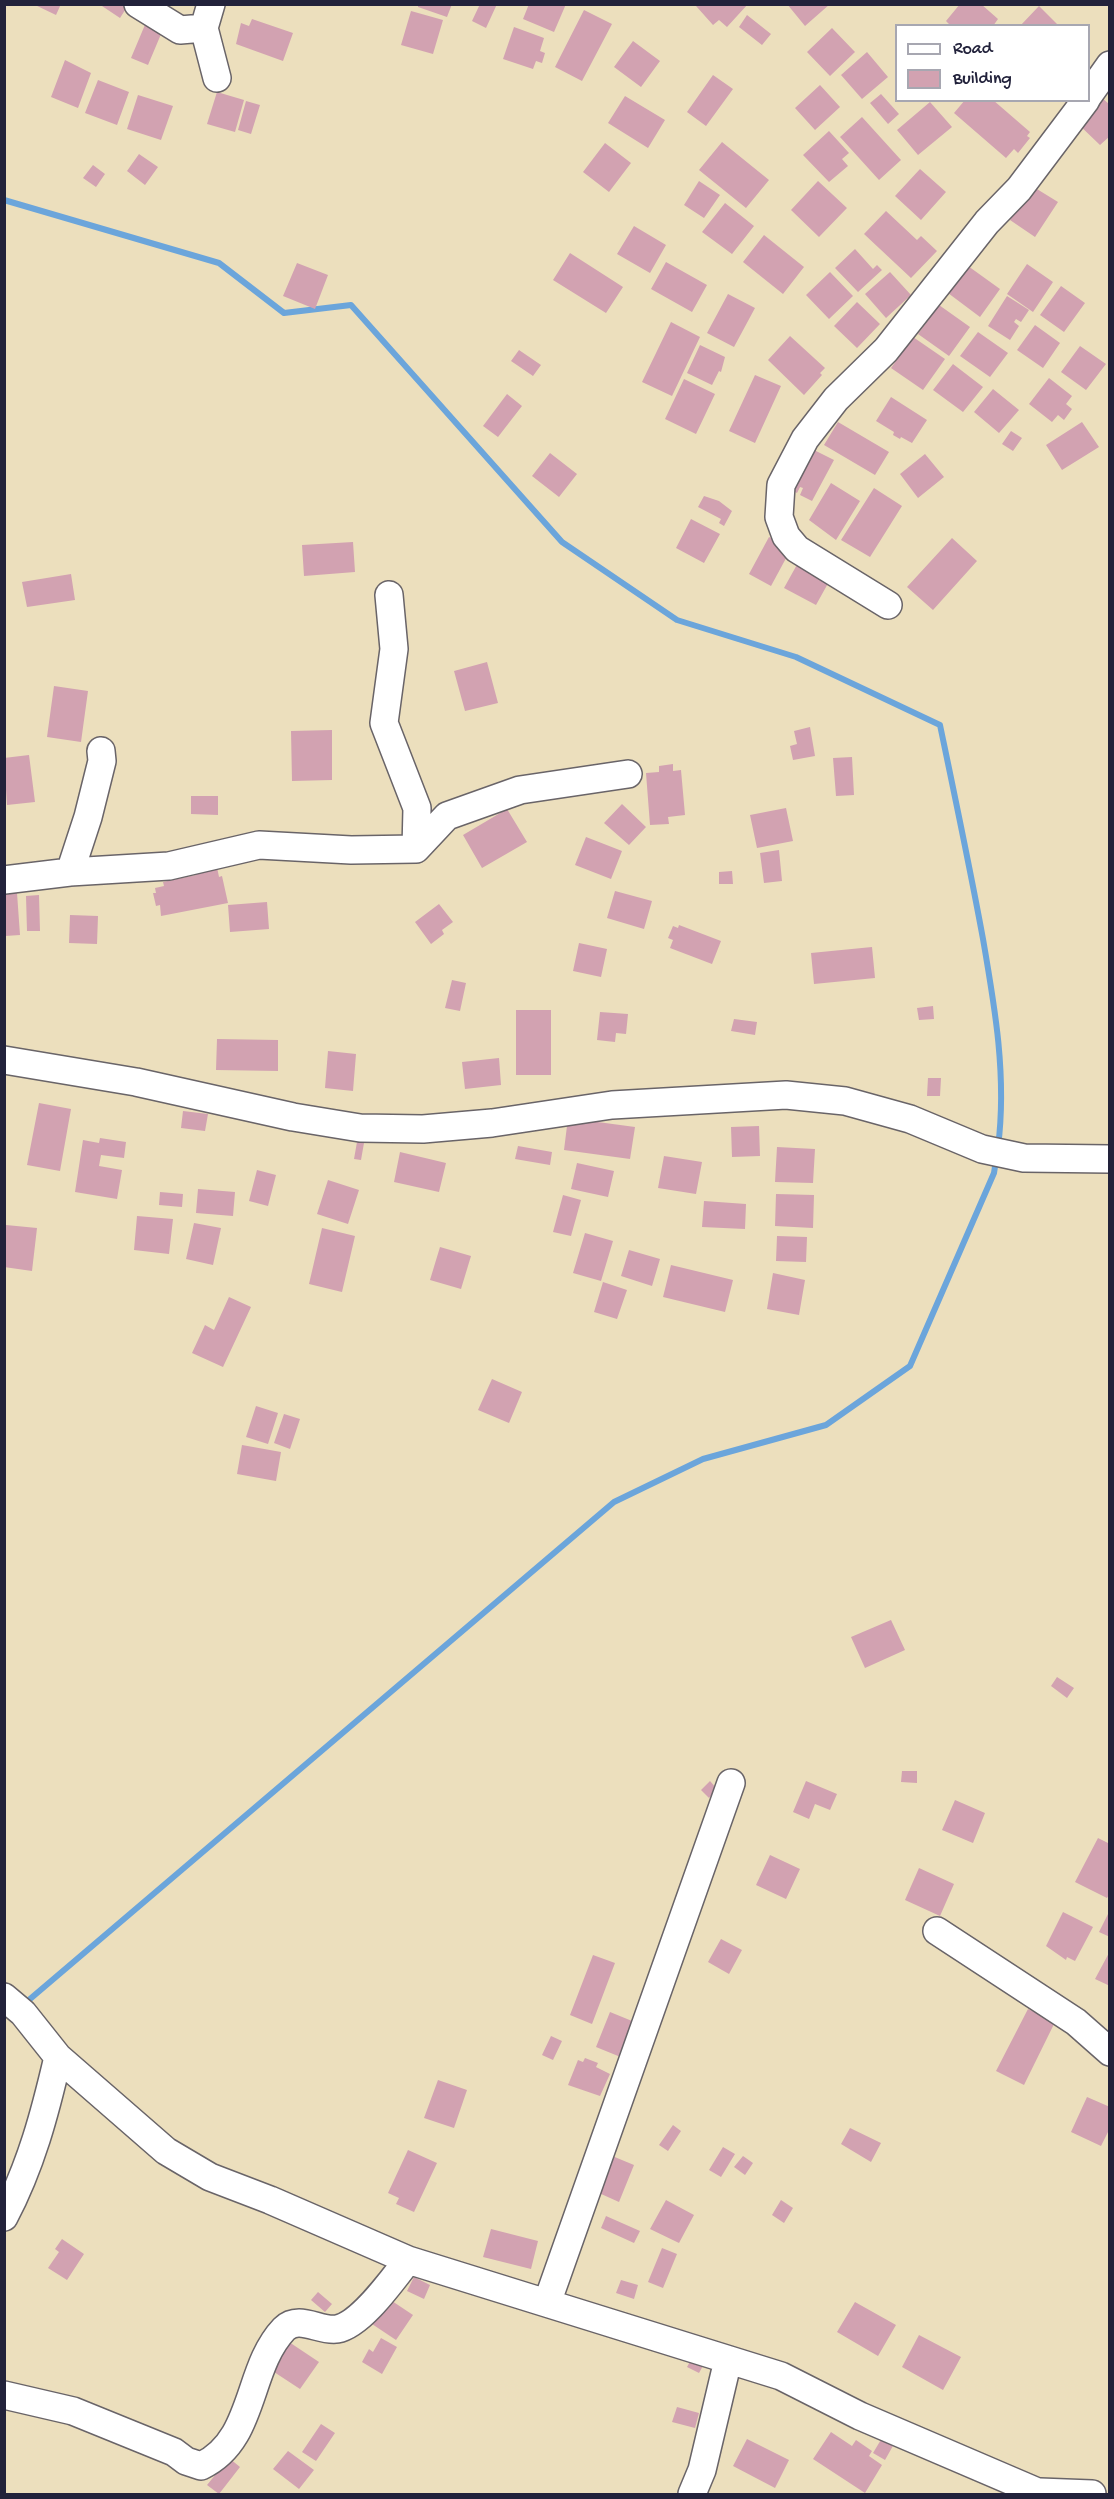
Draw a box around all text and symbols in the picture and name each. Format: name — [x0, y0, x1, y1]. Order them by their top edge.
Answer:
legend — [895, 24, 1090, 102]
text: Road — [953, 39, 992, 60]
text: Building — [953, 69, 1012, 90]

